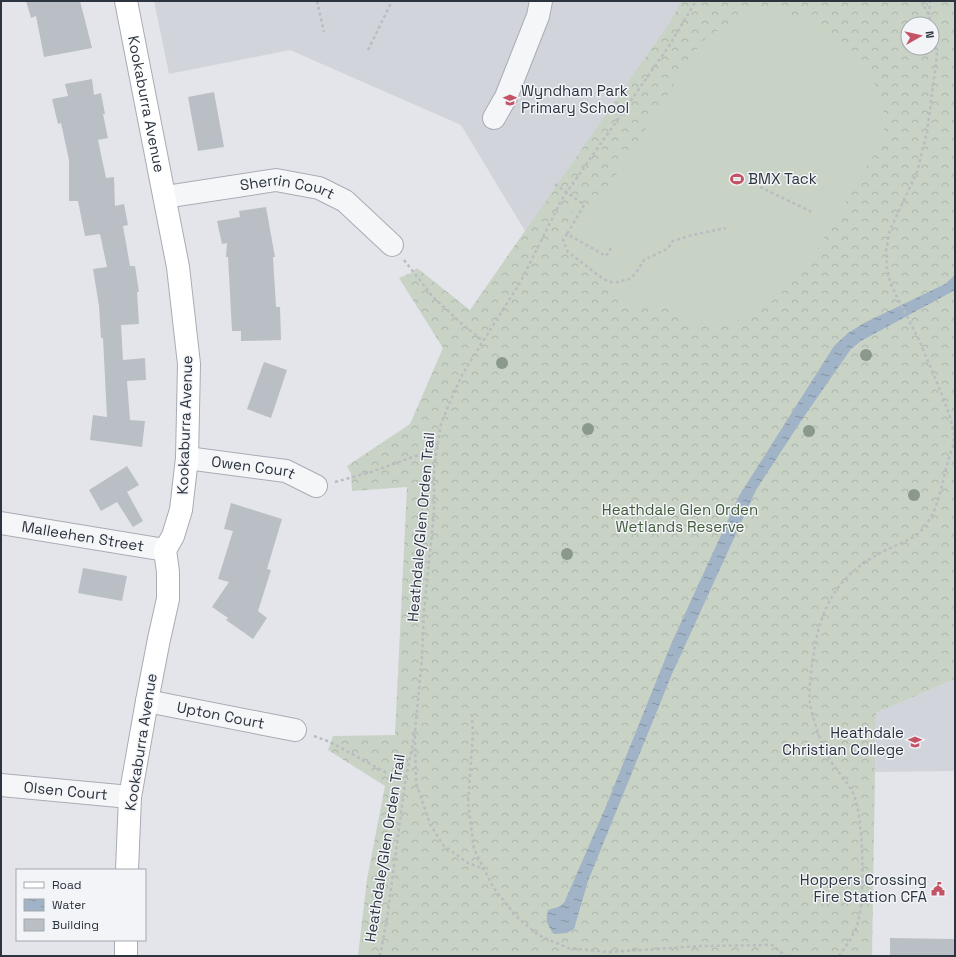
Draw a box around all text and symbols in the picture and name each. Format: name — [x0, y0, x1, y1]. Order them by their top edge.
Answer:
north arrow — [900, 16, 940, 56]
text: N — [922, 30, 937, 39]
street label: Kookaburra Avenue — [124, 34, 169, 174]
place label: Wyndham Park Primary School — [521, 81, 629, 117]
school or university icon: Wyndham Park Primary School — [502, 92, 518, 108]
place label: BMX Tack — [748, 169, 817, 188]
street label: Sherrin Court — [239, 170, 338, 203]
sports icon: BMX Tack — [729, 171, 745, 187]
street label: Kookaburra Avenue — [173, 355, 196, 495]
street label: Heathdale/Glen Orden Trail — [403, 431, 438, 623]
street label: Owen Court — [210, 451, 299, 483]
park label: Heathdale Glen Orden Wetlands Reserve — [602, 500, 758, 536]
street label: Malleehen Street — [20, 517, 146, 555]
street label: Kookaburra Avenue — [120, 672, 161, 812]
street label: Upton Court — [175, 697, 266, 733]
place label: Heathdale Christian College — [782, 723, 904, 759]
school or university icon: Heathdale Christian College — [907, 734, 923, 750]
street label: Heathdale/Glen Orden Trail — [360, 752, 409, 943]
street label: Olsen Court — [23, 777, 109, 804]
legend — [16, 869, 146, 941]
place label: Hoppers Crossing Fire Station CFA — [800, 870, 928, 906]
text: Road — [52, 877, 81, 893]
public building icon: Hoppers Crossing Fire Station CFA — [930, 881, 946, 897]
text: Water — [52, 897, 86, 913]
text: Building — [52, 917, 99, 933]

